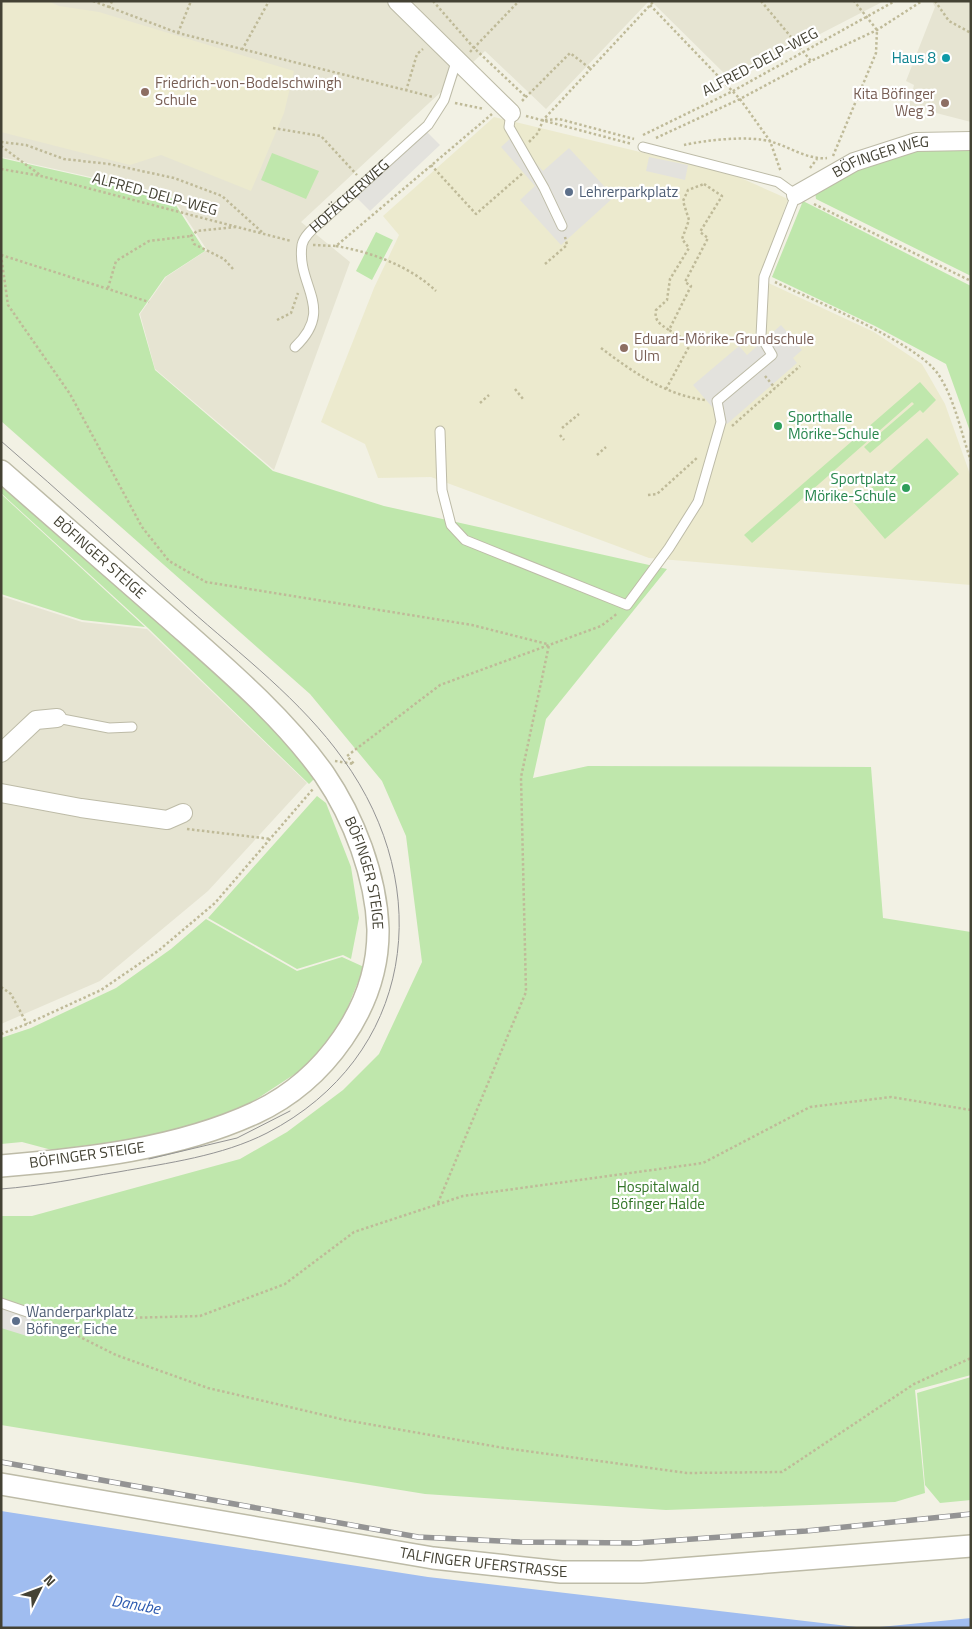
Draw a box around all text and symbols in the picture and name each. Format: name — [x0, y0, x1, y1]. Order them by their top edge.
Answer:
street label: ALFRED-DELP-WEG — [698, 21, 822, 102]
place label: Haus 8 — [892, 46, 936, 69]
marker: Haus 8 — [940, 52, 952, 64]
place label: Friedrich-von-Bodelschwingh Schule — [155, 71, 342, 111]
place label: Kita Böfinger Weg 3 — [853, 82, 935, 122]
marker: Friedrich-von-Bodelschwingh Schule — [139, 86, 151, 98]
marker: Kita Böfinger Weg 3 — [939, 97, 951, 109]
street label: BÖFINGER WEG — [828, 129, 929, 183]
street label: HOFÄCKERWEG — [304, 153, 394, 238]
street label: ALFRED-DELP-WEG — [90, 166, 220, 221]
place label: Lehrerparkplatz — [579, 180, 678, 203]
marker: Lehrerparkplatz — [563, 186, 575, 198]
place label: Eduard-Mörike-Grundschule Ulm — [634, 327, 814, 367]
marker: Eduard-Mörike-Grundschule Ulm — [618, 342, 630, 354]
place label: Sporthalle Mörike-Schule — [788, 405, 879, 445]
marker: Sporthalle Mörike-Schule — [772, 420, 784, 432]
place label: Sportplatz Mörike-Schule — [805, 467, 896, 507]
marker: Sportplatz Mörike-Schule — [900, 482, 912, 494]
street label: BÖFINGER STEIGE — [48, 510, 151, 604]
street label: BÖFINGER STEIGE — [339, 812, 390, 930]
street label: BÖFINGER STEIGE — [28, 1135, 146, 1174]
park label: Hospitalwald Böfinger Halde — [611, 1175, 705, 1215]
place label: Wanderparkplatz Böfinger Eiche — [26, 1300, 134, 1340]
marker: Wanderparkplatz Böfinger Eiche — [10, 1315, 22, 1327]
street label: TALFINGER UFERSTRASSE — [398, 1540, 567, 1583]
north arrow — [15, 1564, 65, 1614]
text: N — [39, 1569, 61, 1591]
water label: Danube — [110, 1588, 164, 1620]

